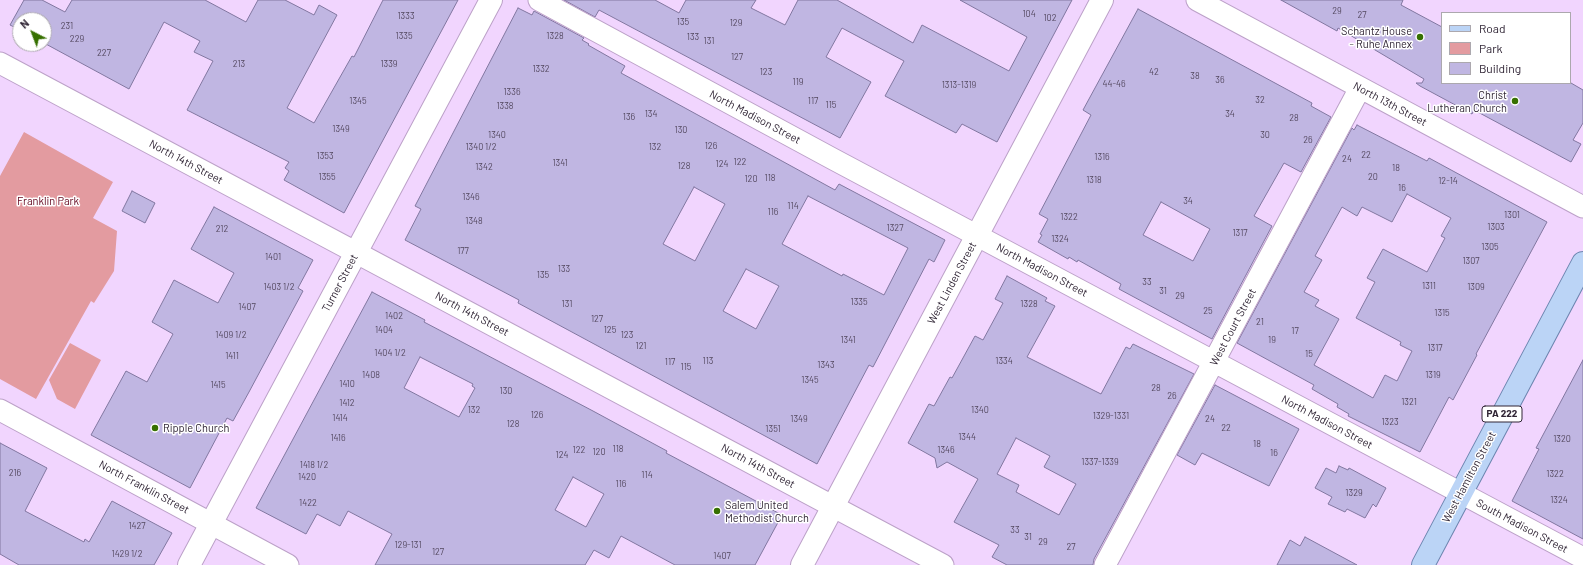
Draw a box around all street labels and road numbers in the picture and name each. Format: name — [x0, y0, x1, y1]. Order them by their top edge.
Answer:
street label: North 13th Street — [1351, 79, 1429, 129]
street label: North Madison Street — [707, 87, 803, 147]
street label: North 14th Street — [147, 137, 225, 187]
street label: West Linden Street — [925, 240, 979, 326]
street label: North Madison Street — [994, 240, 1090, 300]
street label: Turner Street — [319, 252, 361, 314]
street label: West Court Street — [1207, 286, 1259, 368]
street label: North 14th Street — [433, 289, 511, 339]
street label: North Madison Street — [1279, 392, 1375, 452]
road number: PA 222 — [1482, 406, 1522, 422]
street label: West Hamilton Street — [1439, 429, 1499, 525]
street label: North 14th Street — [719, 441, 797, 491]
street label: North Franklin Street — [97, 458, 191, 516]
street label: South Madison Street — [1474, 496, 1570, 556]

